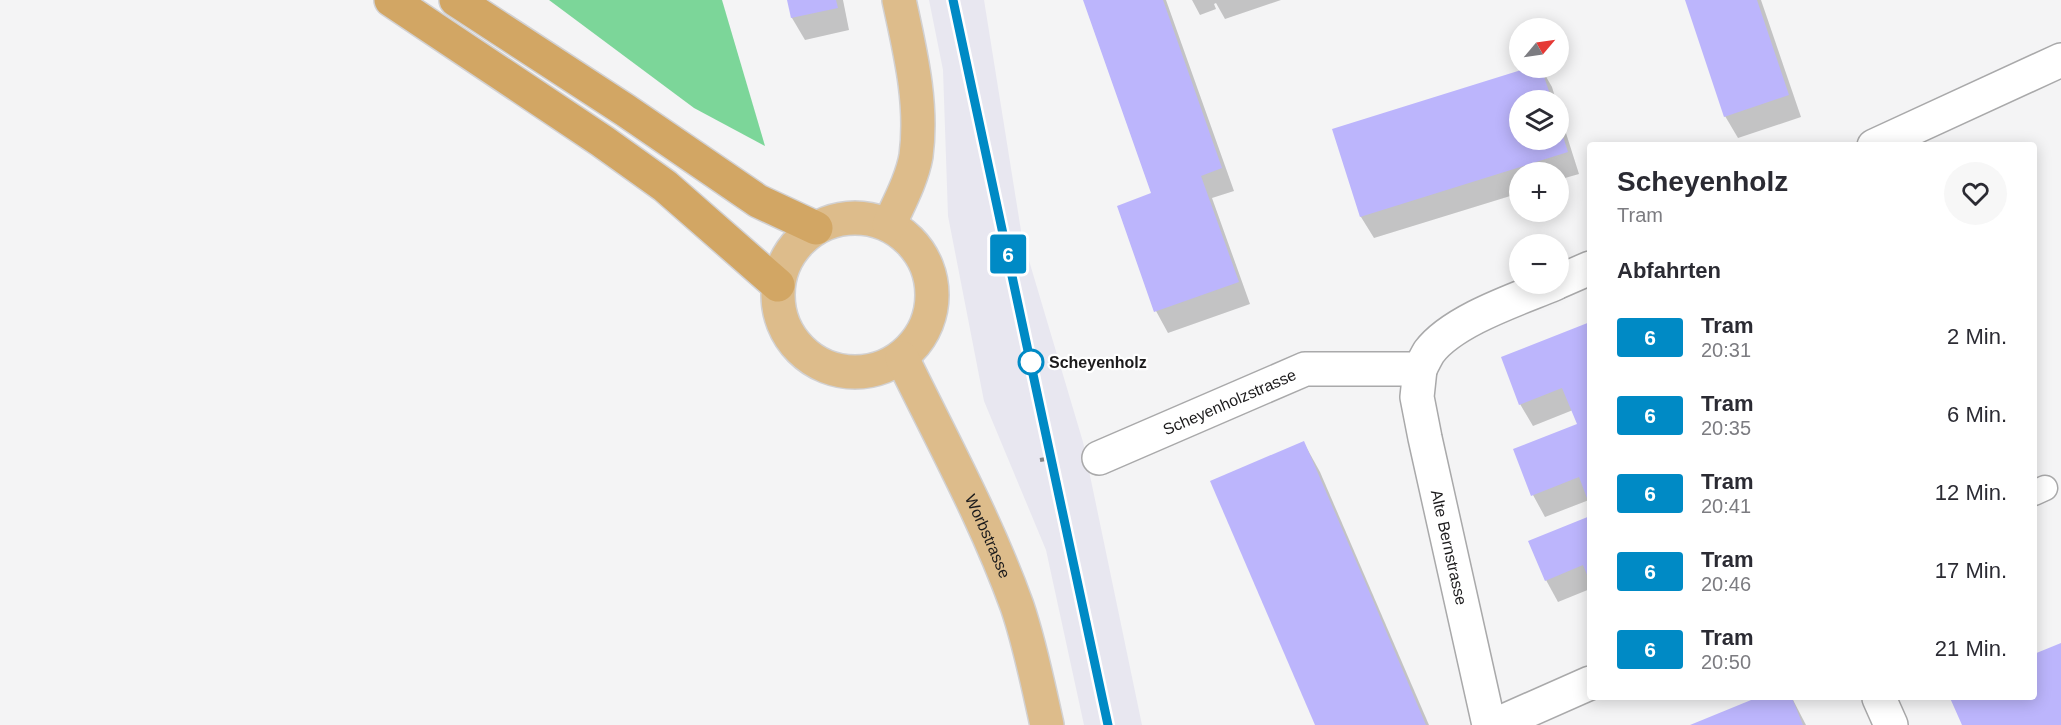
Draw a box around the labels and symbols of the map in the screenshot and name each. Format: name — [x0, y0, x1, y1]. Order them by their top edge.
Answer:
north arrow — [1509, 18, 1569, 78]
line badge: 6 — [988, 234, 1028, 274]
marker: Scheyenholz — [1018, 349, 1044, 375]
place label: Scheyenholz — [1049, 354, 1147, 371]
street label: Scheyenholzstrasse — [1160, 365, 1299, 438]
street label: Alte Bernstrasse — [1428, 488, 1470, 607]
street label: Worbstrasse — [962, 492, 1014, 581]

